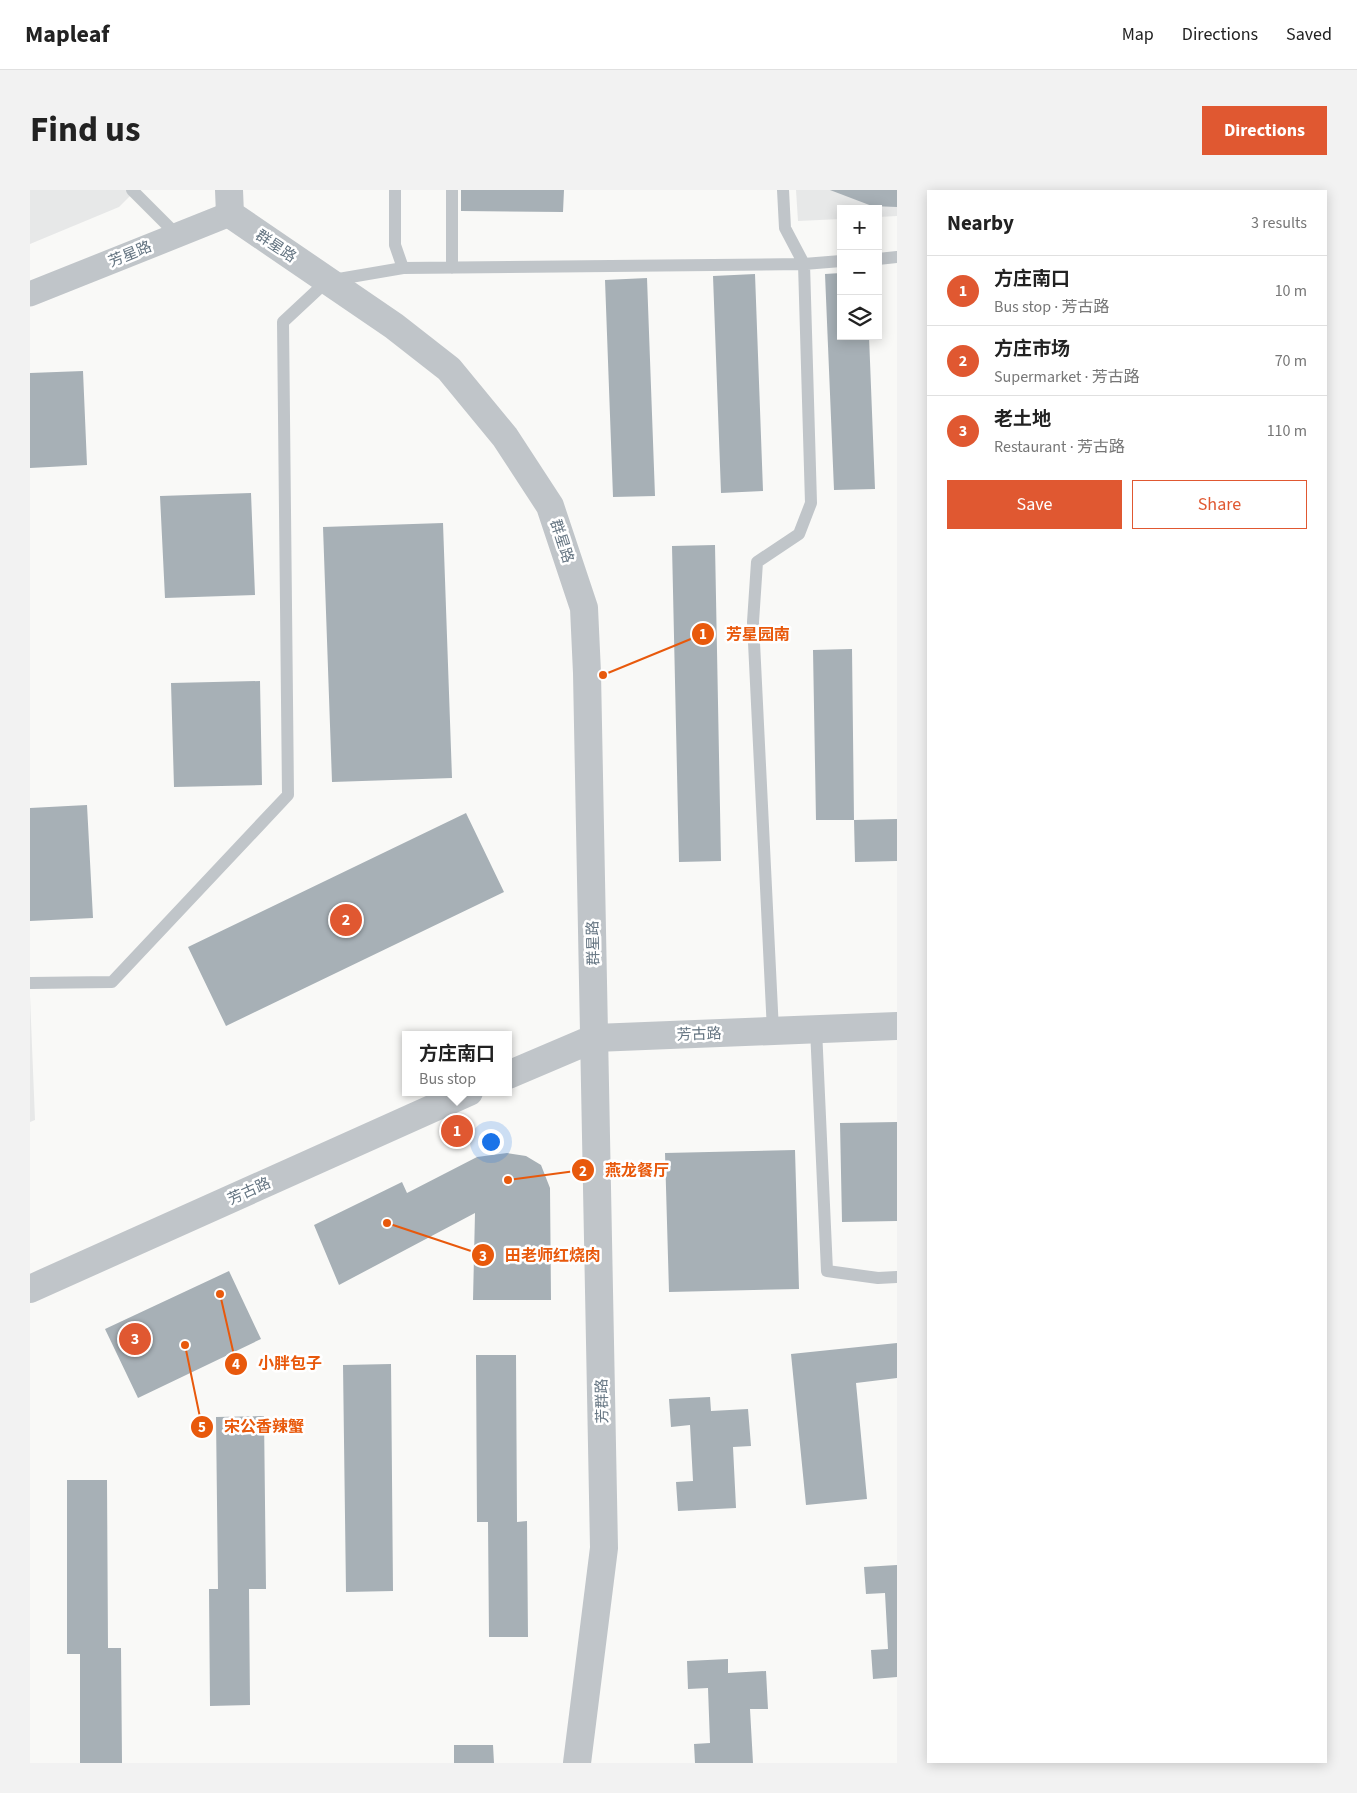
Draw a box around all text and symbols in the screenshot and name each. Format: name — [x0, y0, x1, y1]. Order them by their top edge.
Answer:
text: Mapleaf — [25, 17, 110, 52]
text: Map — [1122, 22, 1154, 47]
text: Directions — [1182, 22, 1258, 47]
text: Saved — [1286, 22, 1332, 47]
text: Find us — [30, 105, 140, 155]
button: Directions — [1202, 106, 1327, 155]
map controls — [837, 205, 882, 340]
button: + — [837, 205, 882, 250]
text: Nearby — [947, 208, 1014, 238]
text: 3 results — [1251, 212, 1307, 234]
street label: 群星路 — [251, 225, 300, 268]
street label: 芳星路 — [105, 236, 155, 273]
button: − — [837, 250, 882, 295]
text: 方庄南口 — [994, 266, 1070, 293]
text: 1 — [959, 280, 967, 302]
text: 10 m — [1275, 280, 1307, 302]
button: layers — [837, 295, 882, 340]
text: Bus stop · 芳古路 — [994, 296, 1110, 318]
text: 方庄市场 — [994, 336, 1070, 363]
text: 2 — [959, 350, 967, 372]
text: 70 m — [1275, 350, 1307, 372]
text: Supermarket · 芳古路 — [994, 366, 1140, 388]
text: 老土地 — [994, 406, 1051, 433]
text: 3 — [959, 420, 967, 442]
text: 110 m — [1267, 420, 1307, 442]
text: Restaurant · 芳古路 — [994, 436, 1125, 458]
button: Save — [947, 480, 1122, 529]
button: Share — [1132, 480, 1307, 529]
street label: 群星路 — [545, 517, 578, 566]
callout: 芳星园南 — [691, 619, 800, 650]
text: 1 — [699, 624, 707, 645]
text: 芳星园南 — [726, 624, 790, 646]
pin: 2 — [330, 901, 362, 939]
street label: 群星路 — [583, 920, 604, 966]
street label: 芳古路 — [676, 1023, 722, 1046]
popup — [402, 1031, 512, 1096]
text: 方庄南口 — [419, 1041, 495, 1068]
text: Bus stop — [419, 1068, 476, 1090]
pin: 1 — [441, 1112, 473, 1150]
your location — [478, 1129, 504, 1155]
callout: 燕龙餐厅 — [570, 1155, 679, 1186]
text: 燕龙餐厅 — [605, 1160, 669, 1182]
text: 2 — [579, 1161, 587, 1182]
street label: 芳古路 — [224, 1173, 274, 1210]
callout: 田老师红烧肉 — [470, 1240, 611, 1271]
text: 田老师红烧肉 — [505, 1245, 601, 1267]
text: 3 — [479, 1246, 487, 1267]
pin: 3 — [119, 1320, 151, 1358]
callout: 小胖包子 — [223, 1348, 332, 1379]
text: 小胖包子 — [258, 1353, 322, 1375]
text: 4 — [232, 1354, 240, 1375]
street label: 芳群路 — [592, 1378, 613, 1424]
callout: 宋公香辣蟹 — [189, 1411, 314, 1442]
text: 宋公香辣蟹 — [224, 1416, 304, 1438]
text: 5 — [198, 1417, 206, 1438]

